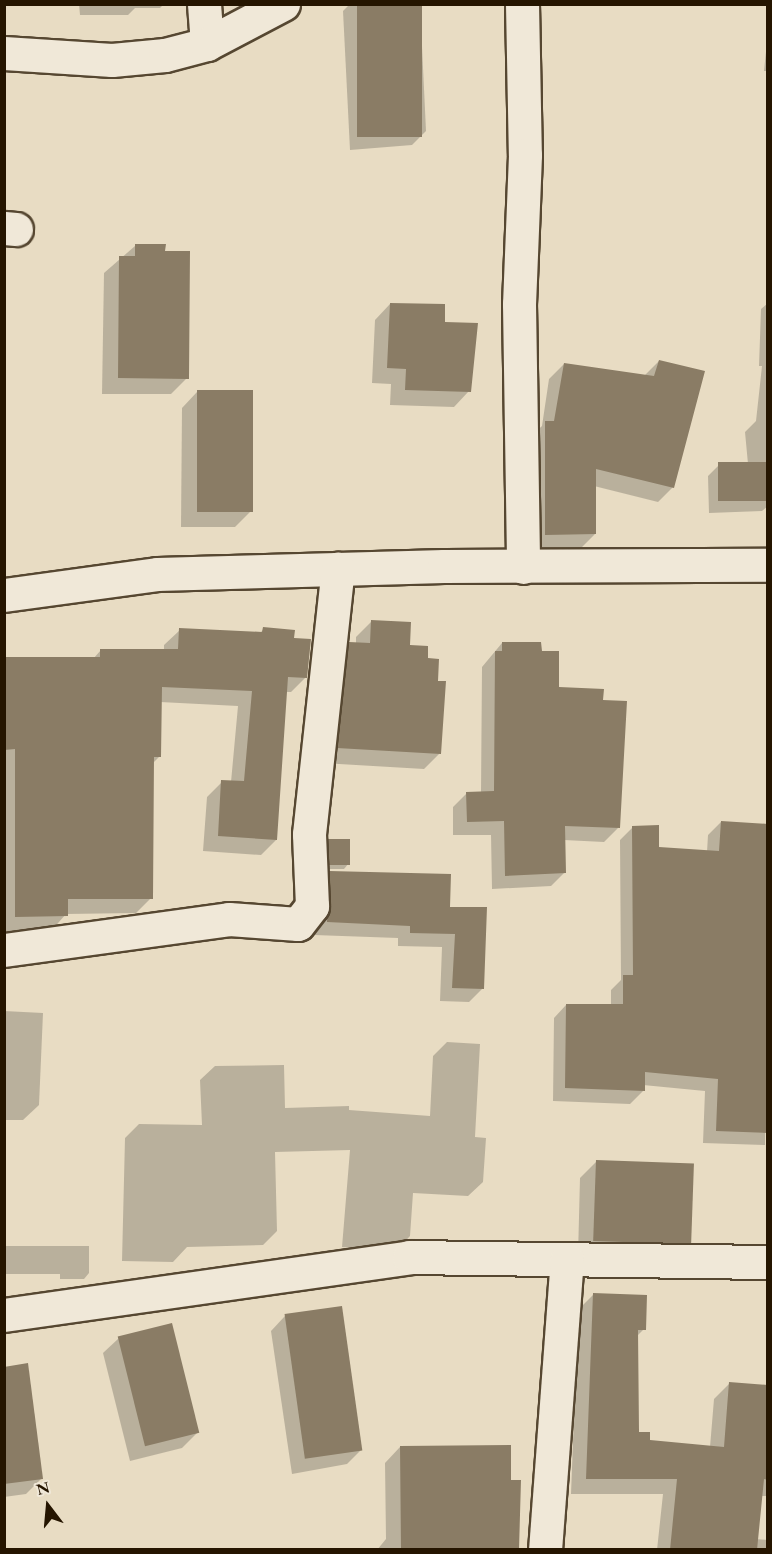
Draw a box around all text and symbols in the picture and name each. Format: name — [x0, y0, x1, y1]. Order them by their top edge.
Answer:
north arrow — [18, 1476, 78, 1536]
text: N — [34, 1476, 52, 1500]

